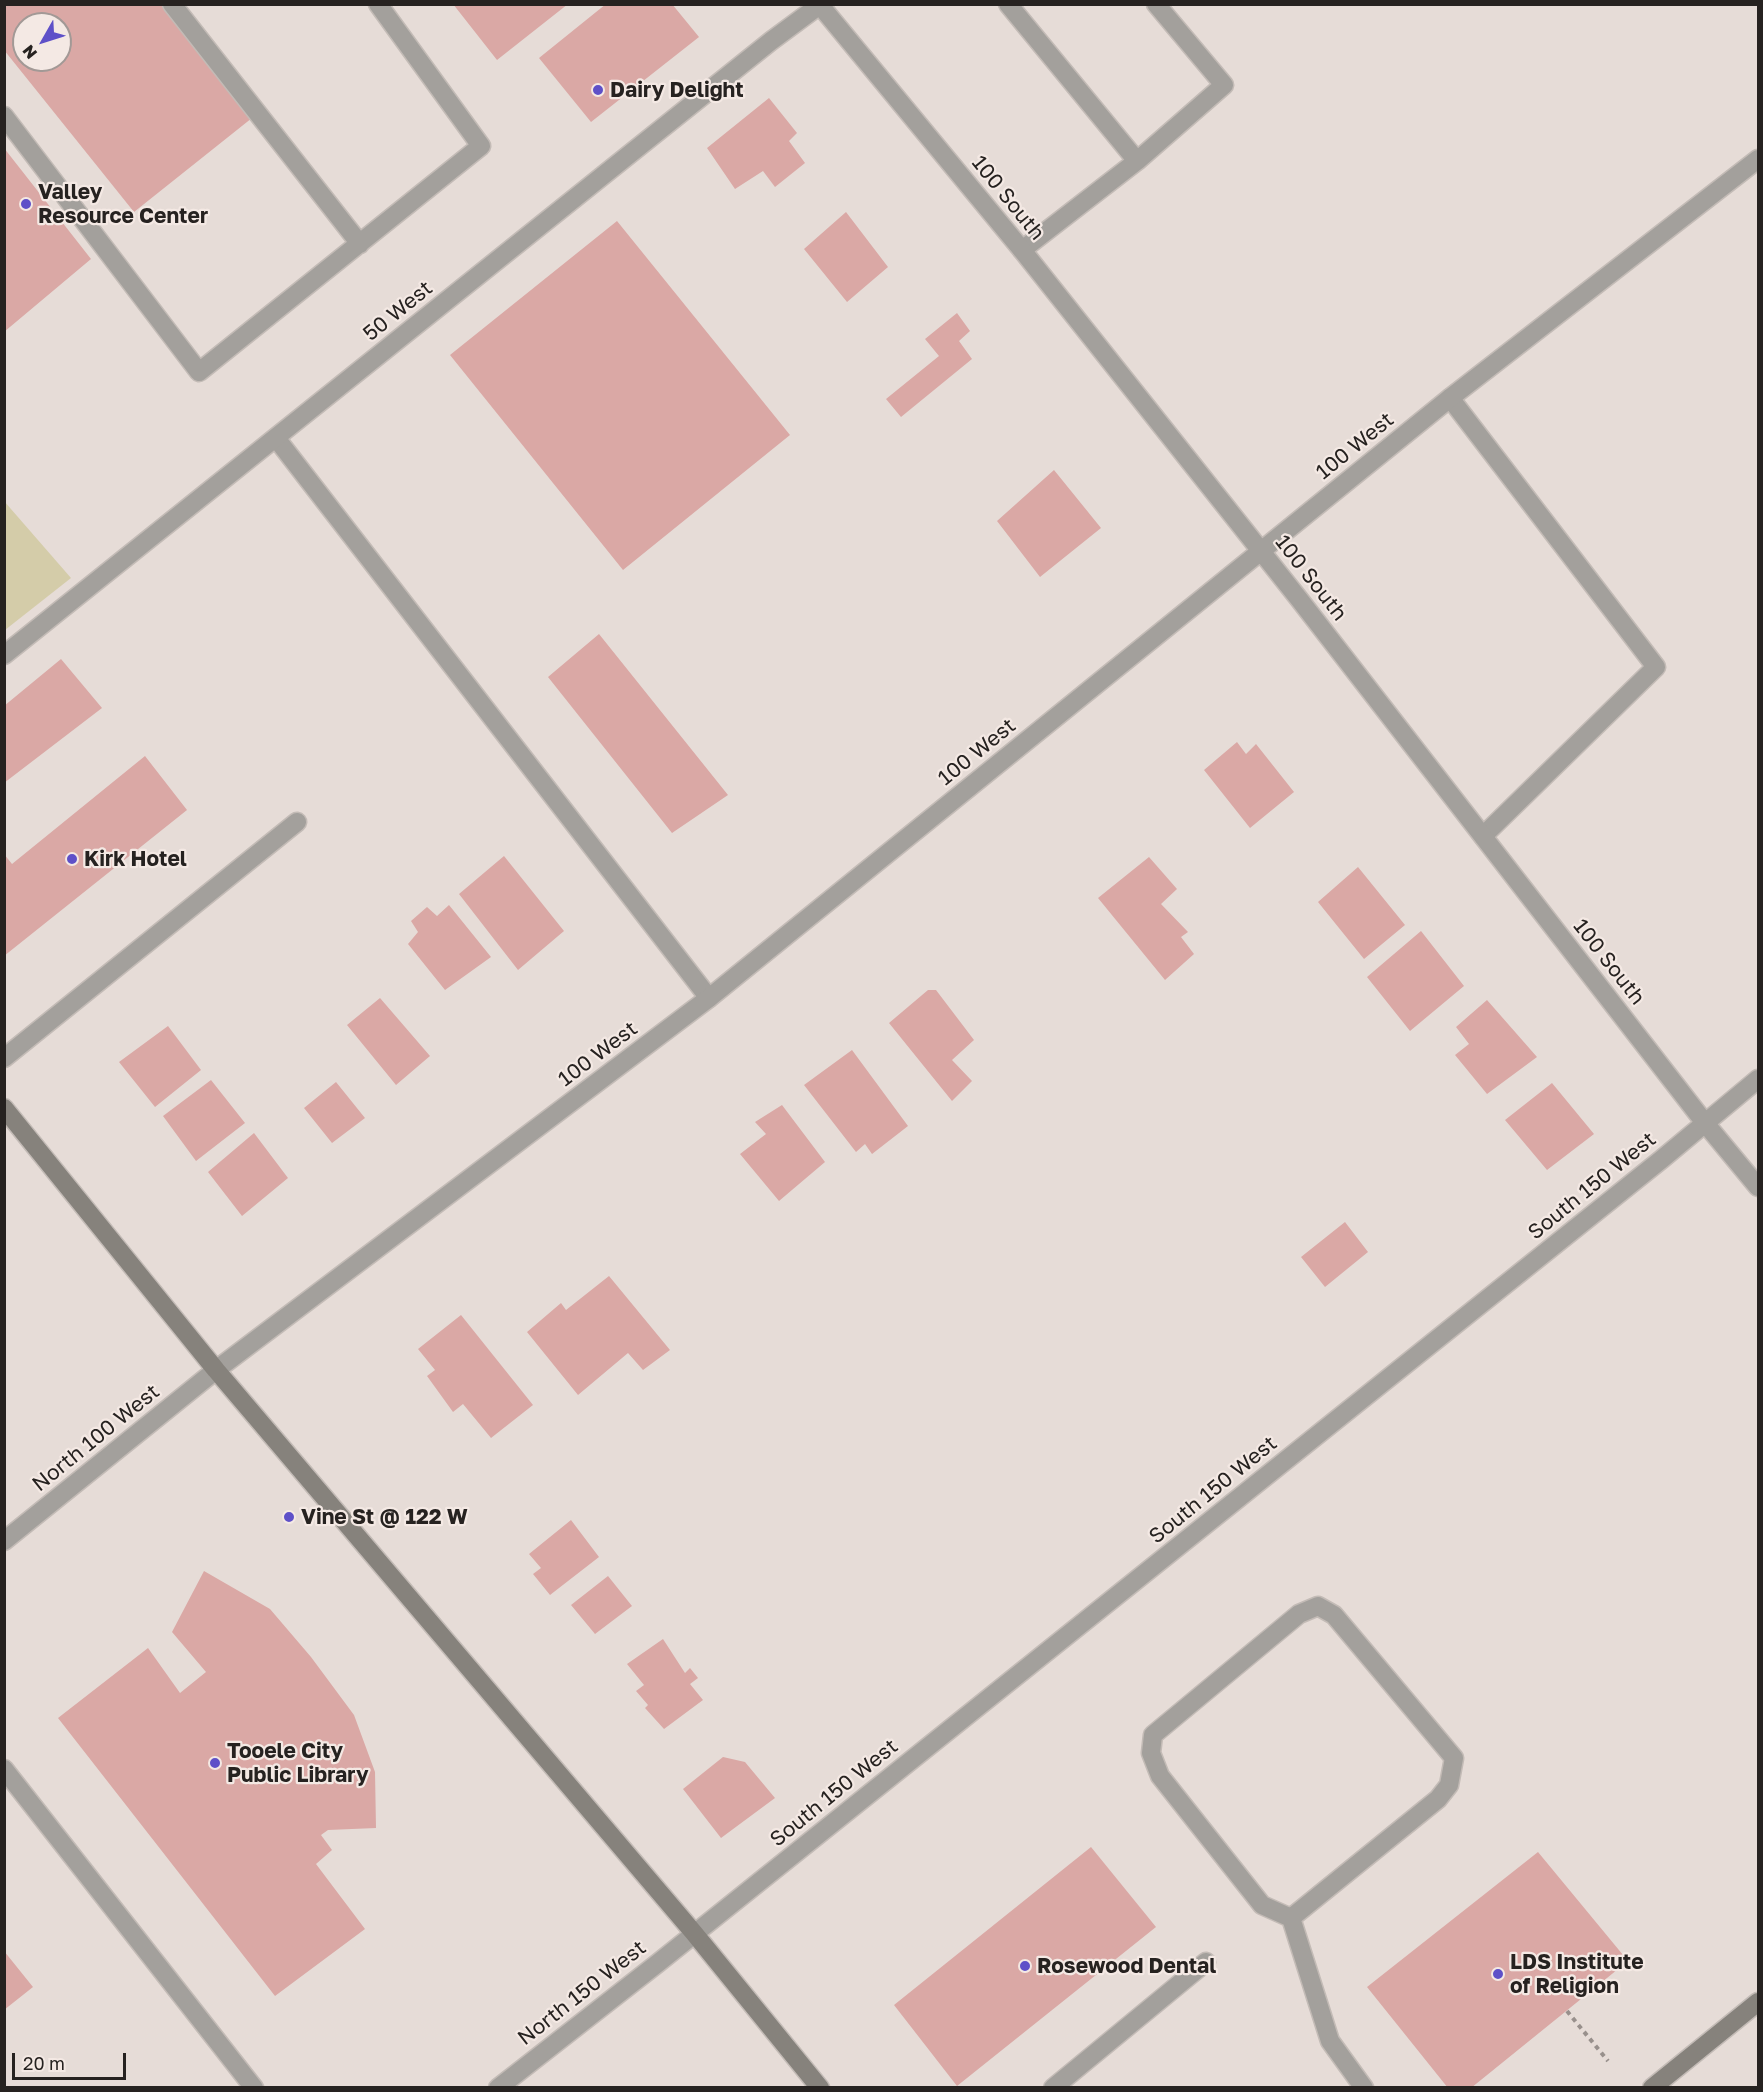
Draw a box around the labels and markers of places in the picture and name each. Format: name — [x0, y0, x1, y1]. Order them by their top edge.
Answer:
place label: Dairy Delight — [610, 77, 744, 103]
marker: Dairy Delight — [591, 83, 605, 97]
place label: Valley Resource Center — [38, 179, 208, 229]
marker: Valley Resource Center — [19, 197, 33, 211]
place label: Kirk Hotel — [84, 846, 187, 872]
marker: Kirk Hotel — [65, 852, 79, 866]
place label: Vine St @ 122 W — [301, 1504, 468, 1530]
marker: Vine St @ 122 W — [282, 1510, 296, 1524]
place label: Tooele City Public Library — [227, 1738, 369, 1788]
marker: Tooele City Public Library — [208, 1756, 222, 1770]
place label: LDS Institute of Religion — [1510, 1949, 1644, 1999]
place label: Rosewood Dental — [1037, 1953, 1216, 1979]
marker: Rosewood Dental — [1018, 1959, 1032, 1973]
marker: LDS Institute of Religion — [1491, 1967, 1505, 1981]

